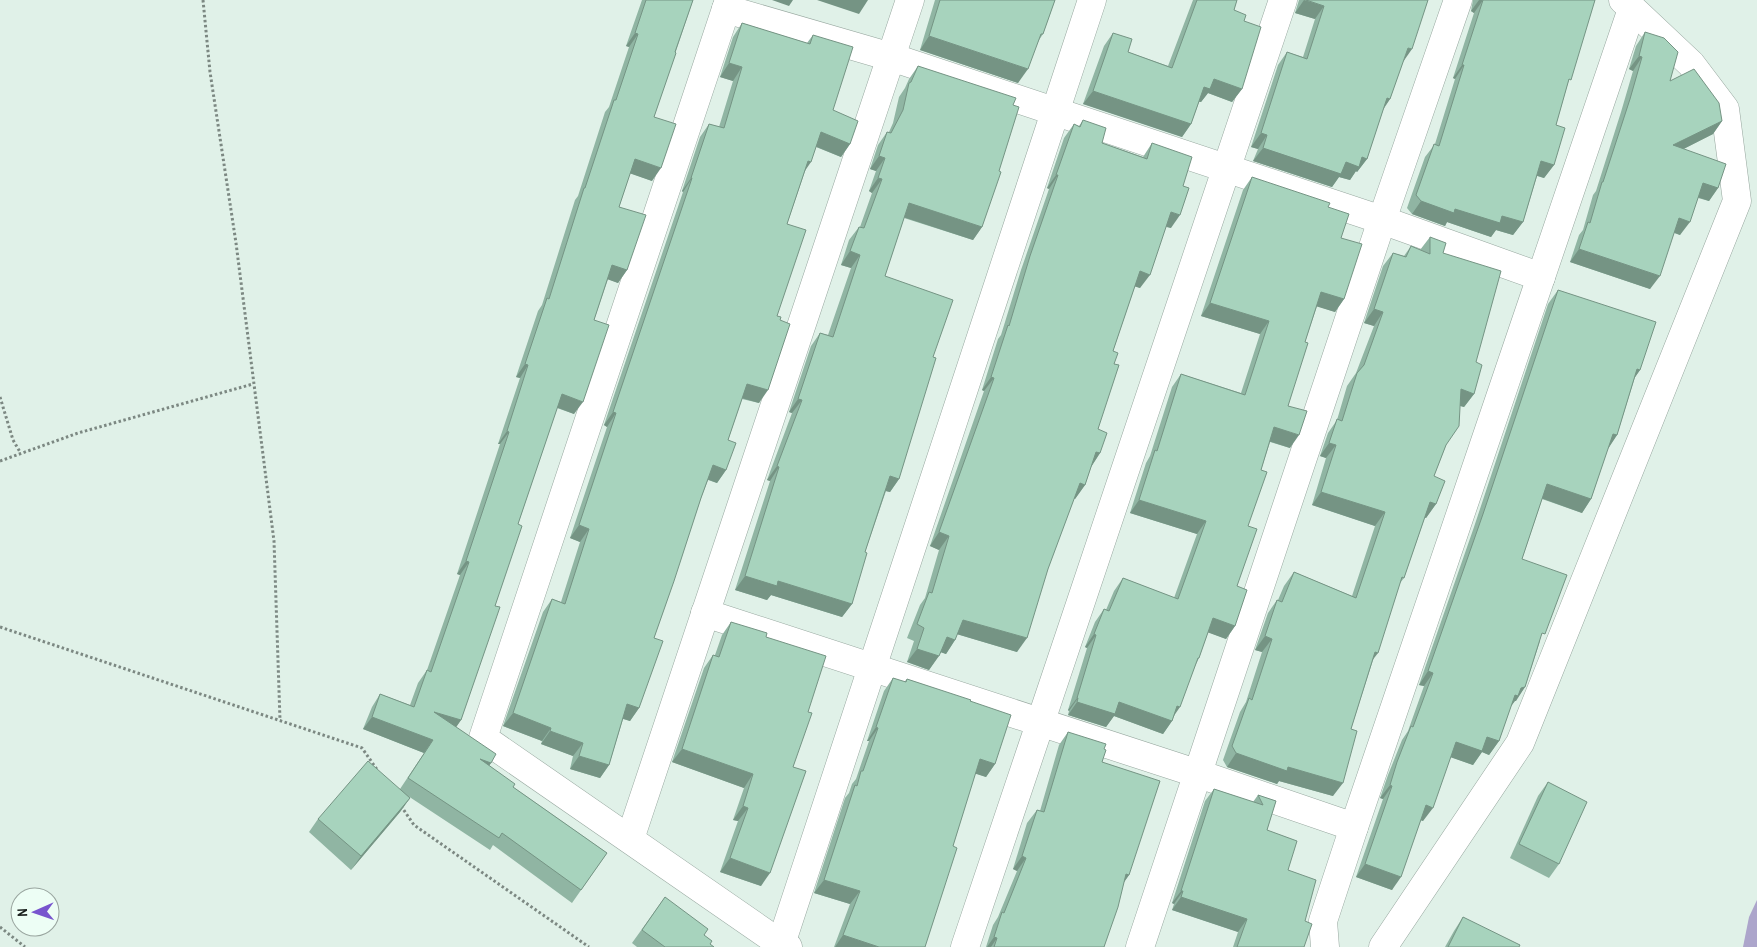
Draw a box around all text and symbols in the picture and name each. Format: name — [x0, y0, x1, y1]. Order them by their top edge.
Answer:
north arrow — [10, 887, 60, 937]
text: N — [13, 908, 31, 917]

